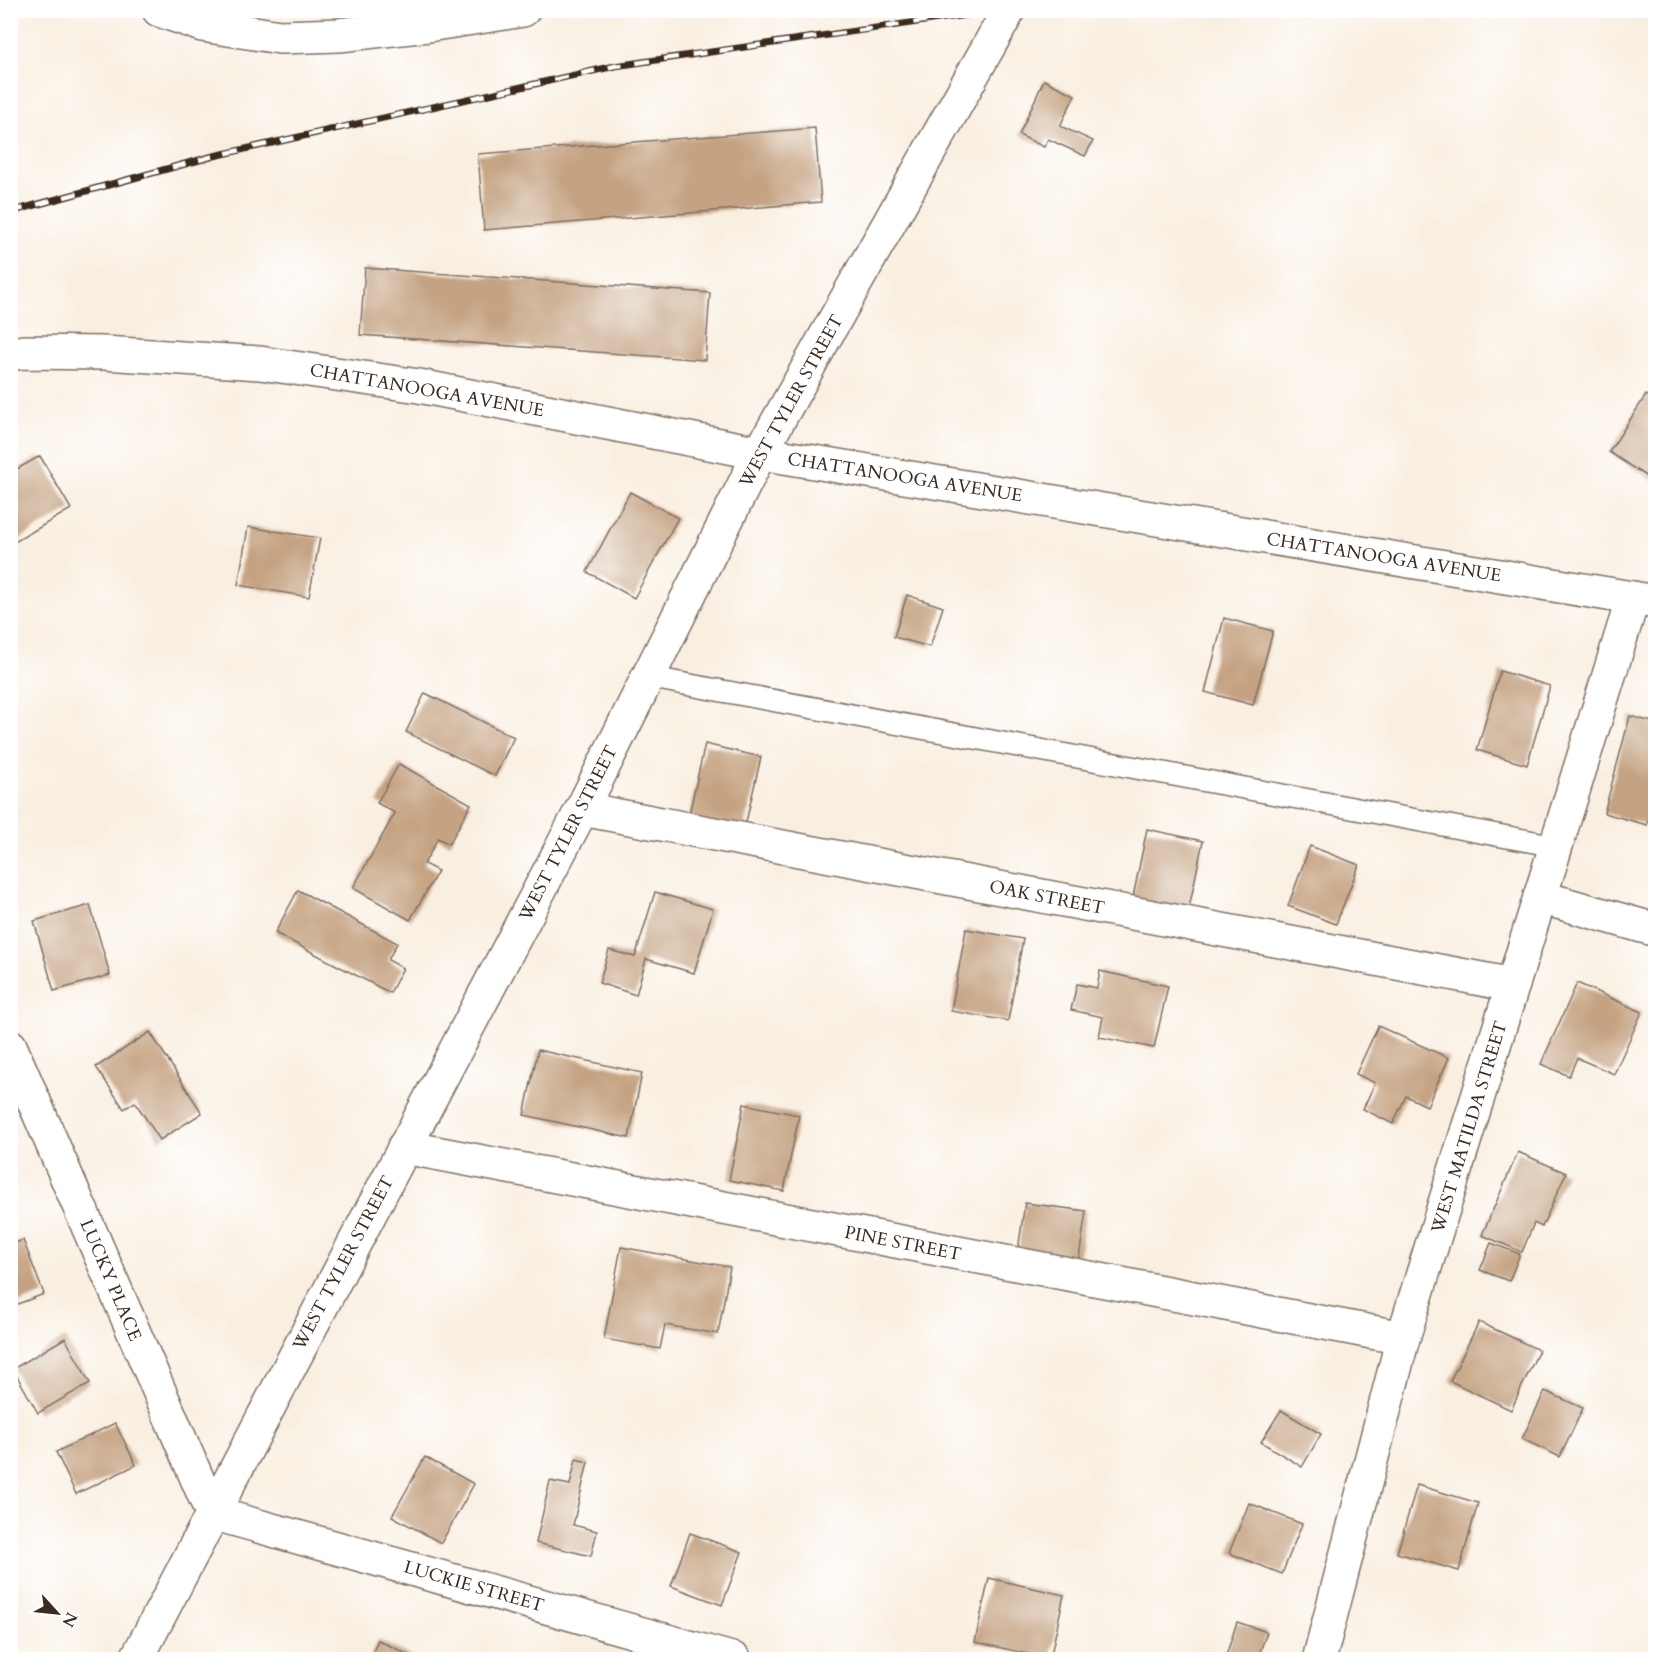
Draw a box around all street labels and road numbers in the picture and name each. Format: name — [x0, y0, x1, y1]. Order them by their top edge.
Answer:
street label: WEST TYLER STREET — [733, 310, 849, 493]
street label: CHATTANOOGA AVENUE — [308, 358, 546, 423]
street label: CHATTANOOGA AVENUE — [786, 447, 1024, 508]
street label: CHATTANOOGA AVENUE — [1265, 527, 1503, 588]
street label: WEST TYLER STREET — [513, 741, 624, 926]
street label: OAK STREET — [987, 874, 1107, 921]
street label: WEST MATILDA STREET — [1425, 1018, 1514, 1237]
street label: WEST TYLER STREET — [286, 1172, 400, 1356]
street label: LUCKY PLACE — [74, 1215, 147, 1345]
street label: PINE STREET — [843, 1220, 963, 1267]
street label: LUCKIE STREET — [401, 1554, 547, 1618]

